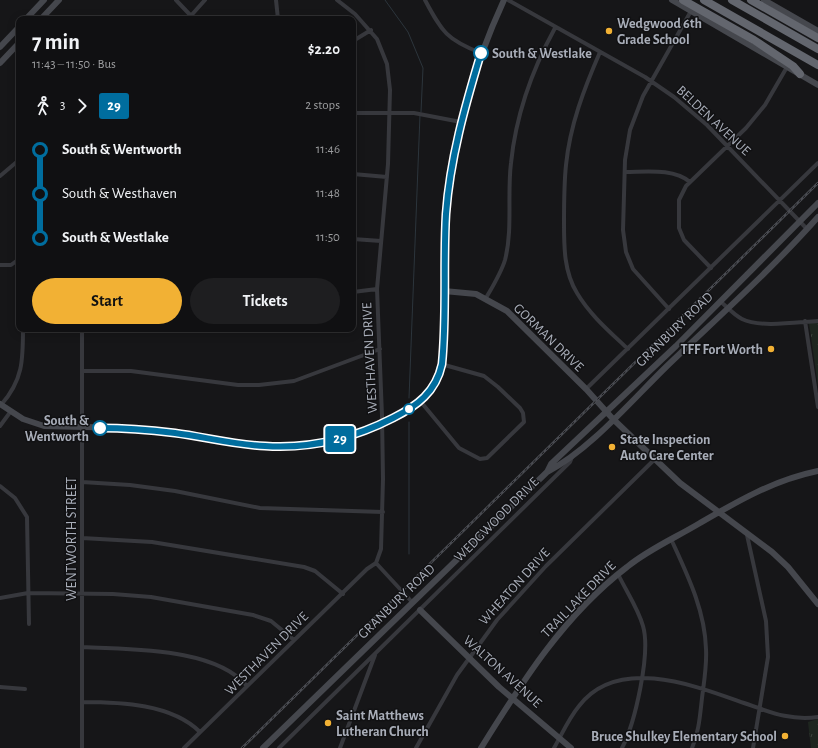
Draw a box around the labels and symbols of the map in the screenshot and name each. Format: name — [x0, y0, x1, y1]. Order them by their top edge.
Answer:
place label: Wedgwood 6th Grade School — [617, 17, 702, 47]
marker: Wedgwood 6th Grade School — [604, 26, 614, 36]
marker: South & Westlake — [473, 45, 489, 61]
place label: South & Westlake — [492, 47, 592, 61]
street label: BELDEN AVENUE — [674, 83, 753, 159]
street label: GRANBURY ROAD — [634, 290, 716, 370]
street label: GORMAN DRIVE — [511, 301, 586, 375]
street label: WESTHAVEN DRIVE — [360, 302, 380, 414]
place label: TFF Fort Worth — [681, 343, 763, 357]
marker: TFF Fort Worth — [766, 344, 776, 354]
unlabelled marker — [403, 403, 415, 415]
place label: South & Wentworth — [25, 414, 89, 444]
marker: South & Wentworth — [92, 420, 108, 436]
line badge: 29 — [322, 426, 358, 452]
place label: State Inspection Auto Care Center — [620, 433, 714, 463]
marker: State Inspection Auto Care Center — [607, 442, 617, 452]
street label: WEDGWOOD DRIVE — [452, 475, 542, 565]
street label: WENTWORTH STREET — [65, 477, 79, 601]
street label: WHEATON DRIVE — [477, 545, 553, 628]
street label: TRAIL LAKE DRIVE — [539, 559, 619, 641]
street label: GRANBURY ROAD — [356, 562, 438, 642]
street label: WESTHAVEN DRIVE — [222, 609, 311, 698]
street label: WALTON AVENUE — [460, 633, 544, 711]
place label: Saint Matthews Lutheran Church — [336, 709, 429, 739]
marker: Saint Matthews Lutheran Church — [323, 718, 333, 728]
place label: Bruce Shulkey Elementary School — [591, 730, 777, 744]
marker: Bruce Shulkey Elementary School — [780, 731, 790, 741]

